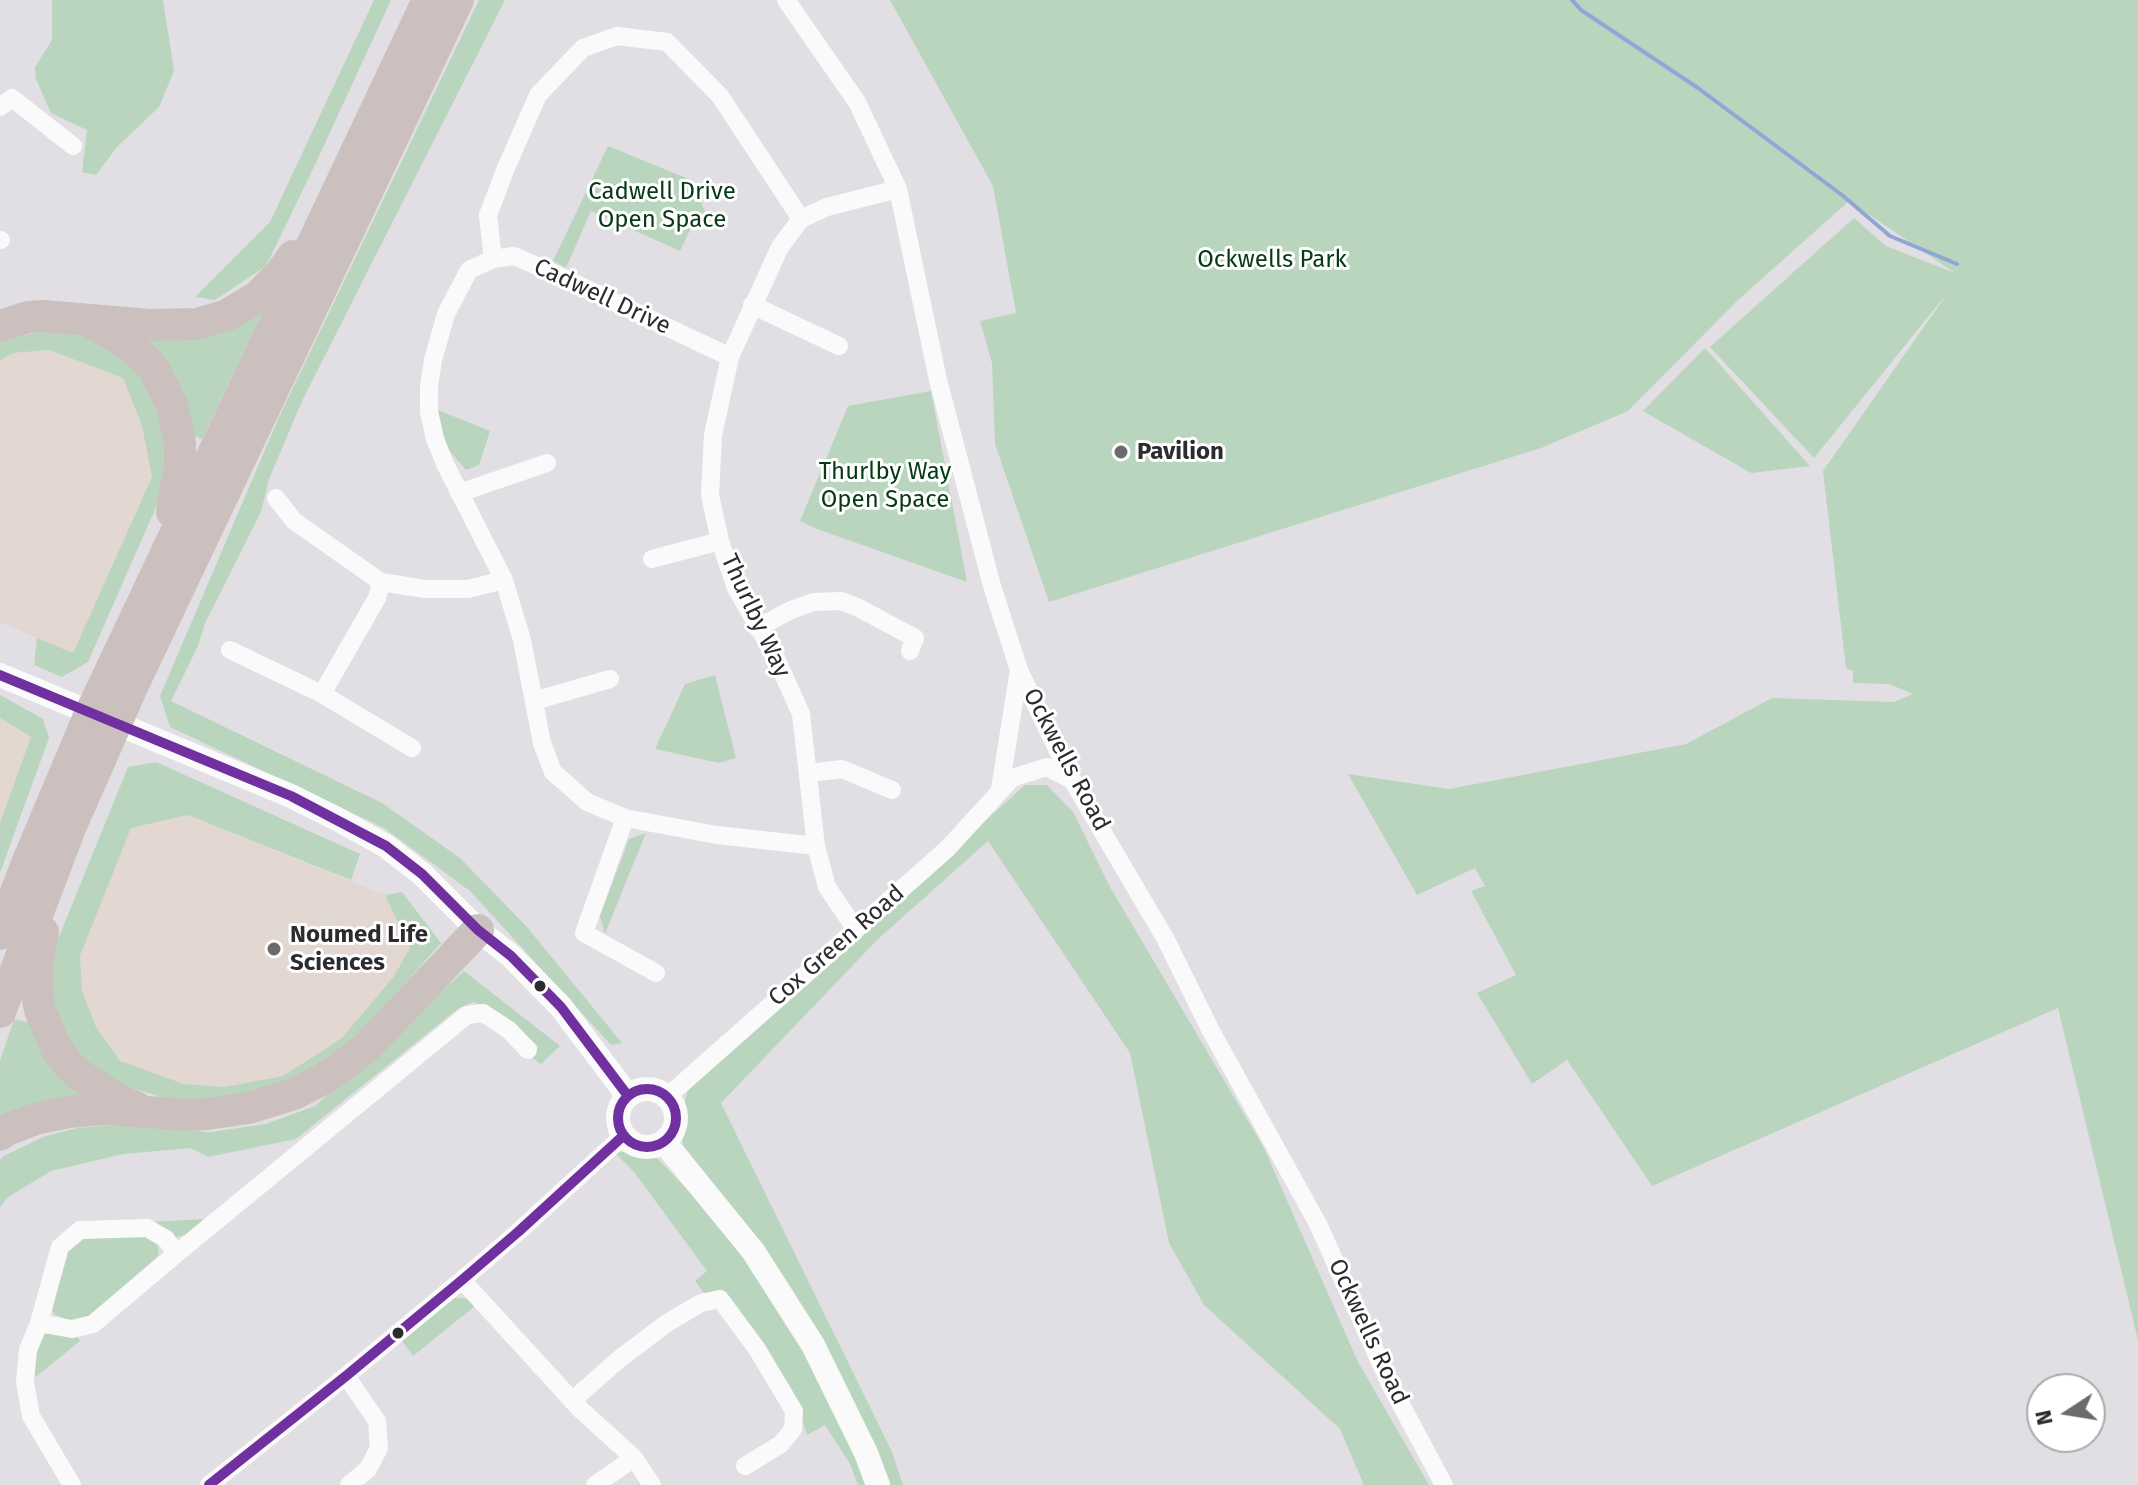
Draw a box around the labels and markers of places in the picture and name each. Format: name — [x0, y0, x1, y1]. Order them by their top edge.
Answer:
place label: Pavilion — [1137, 438, 1224, 466]
marker: Pavilion — [1112, 443, 1130, 461]
place label: Noumed Life Sciences — [290, 921, 428, 977]
marker: Noumed Life Sciences — [265, 940, 283, 958]
unlabelled marker — [532, 978, 548, 994]
unlabelled marker — [390, 1325, 406, 1341]

